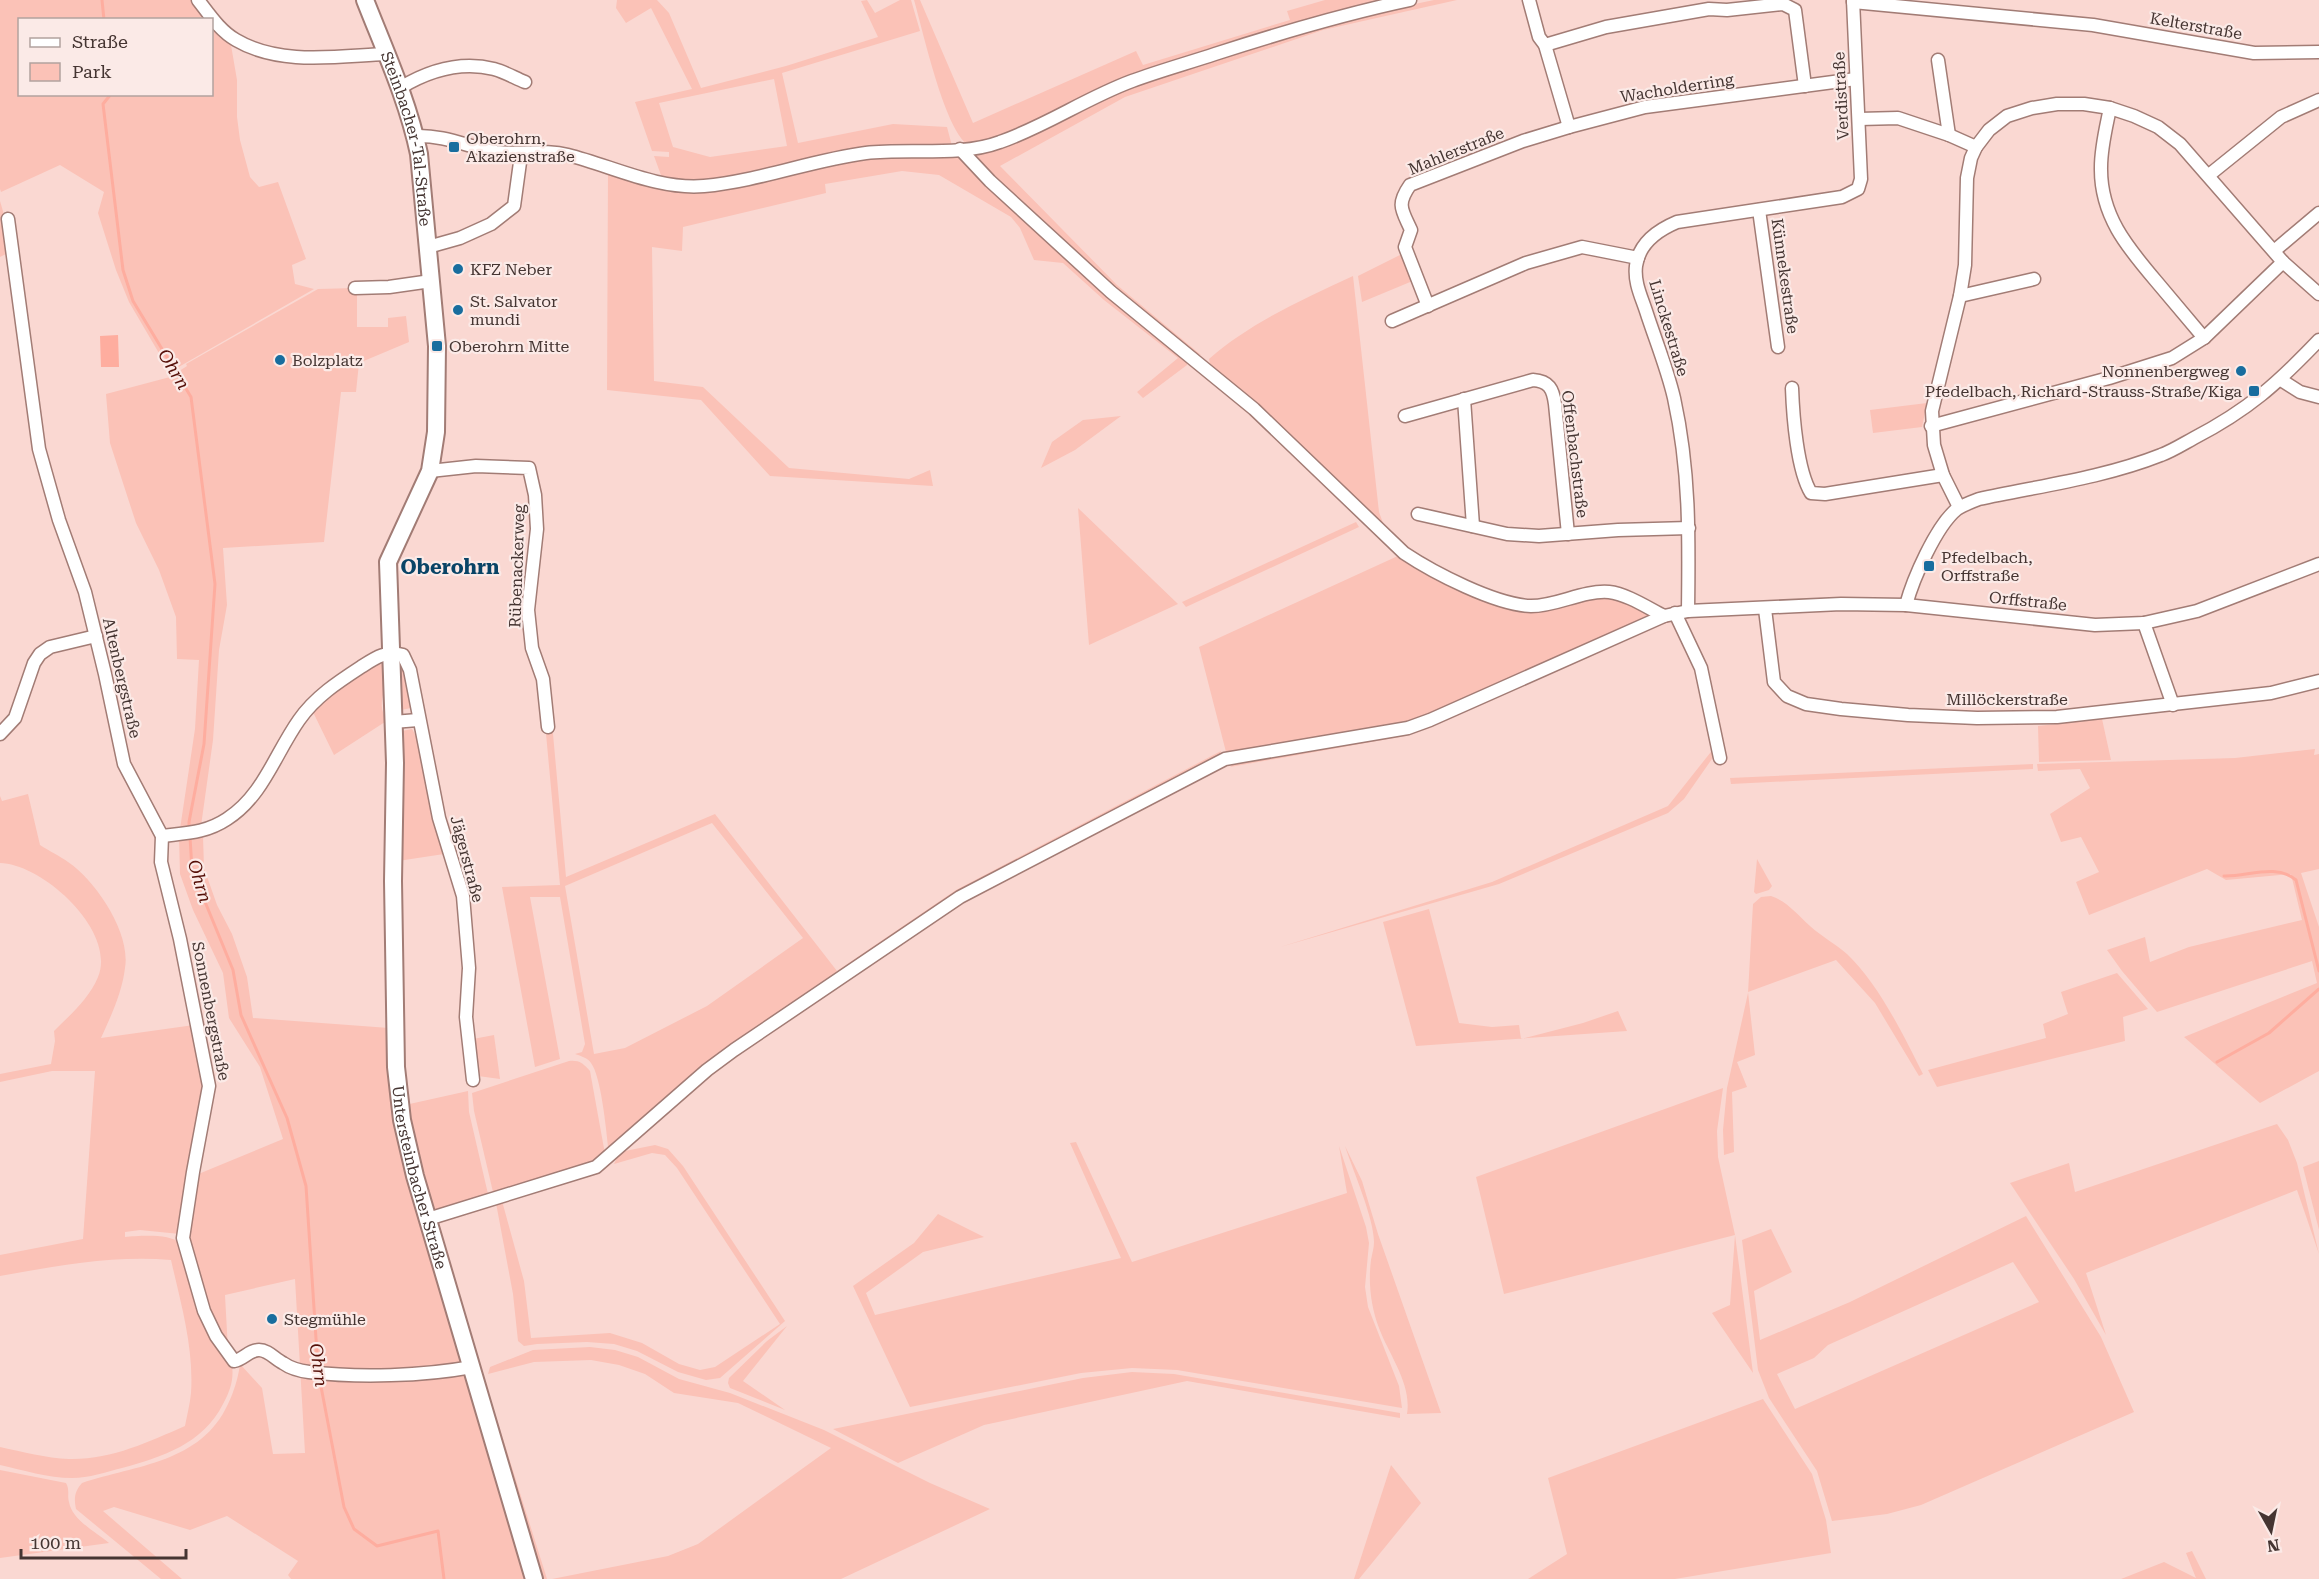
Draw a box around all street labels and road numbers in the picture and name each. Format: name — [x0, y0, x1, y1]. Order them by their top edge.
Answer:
street label: Kelterstraße — [2148, 9, 2244, 44]
street label: Steinbacher-Tal-Straße — [377, 49, 435, 227]
street label: Verdistraße — [1829, 51, 1853, 141]
street label: Wacholderring — [1619, 69, 1736, 106]
street label: Mahlerstraße — [1405, 123, 1507, 179]
street label: Künnekestraße — [1767, 217, 1803, 335]
street label: Linckestraße — [1645, 277, 1693, 379]
street label: Offenbachstraße — [1558, 389, 1592, 519]
street label: Rübenackerweg — [505, 503, 529, 628]
street label: Orffstraße — [1988, 587, 2068, 615]
street label: Altenbergstraße — [99, 616, 145, 740]
street label: Millöckerstraße — [1946, 690, 2068, 709]
street label: Jägerstraße — [446, 814, 488, 905]
street label: Sonnenbergstraße — [188, 940, 234, 1082]
street label: Untersteinbacher Straße — [389, 1084, 451, 1271]

